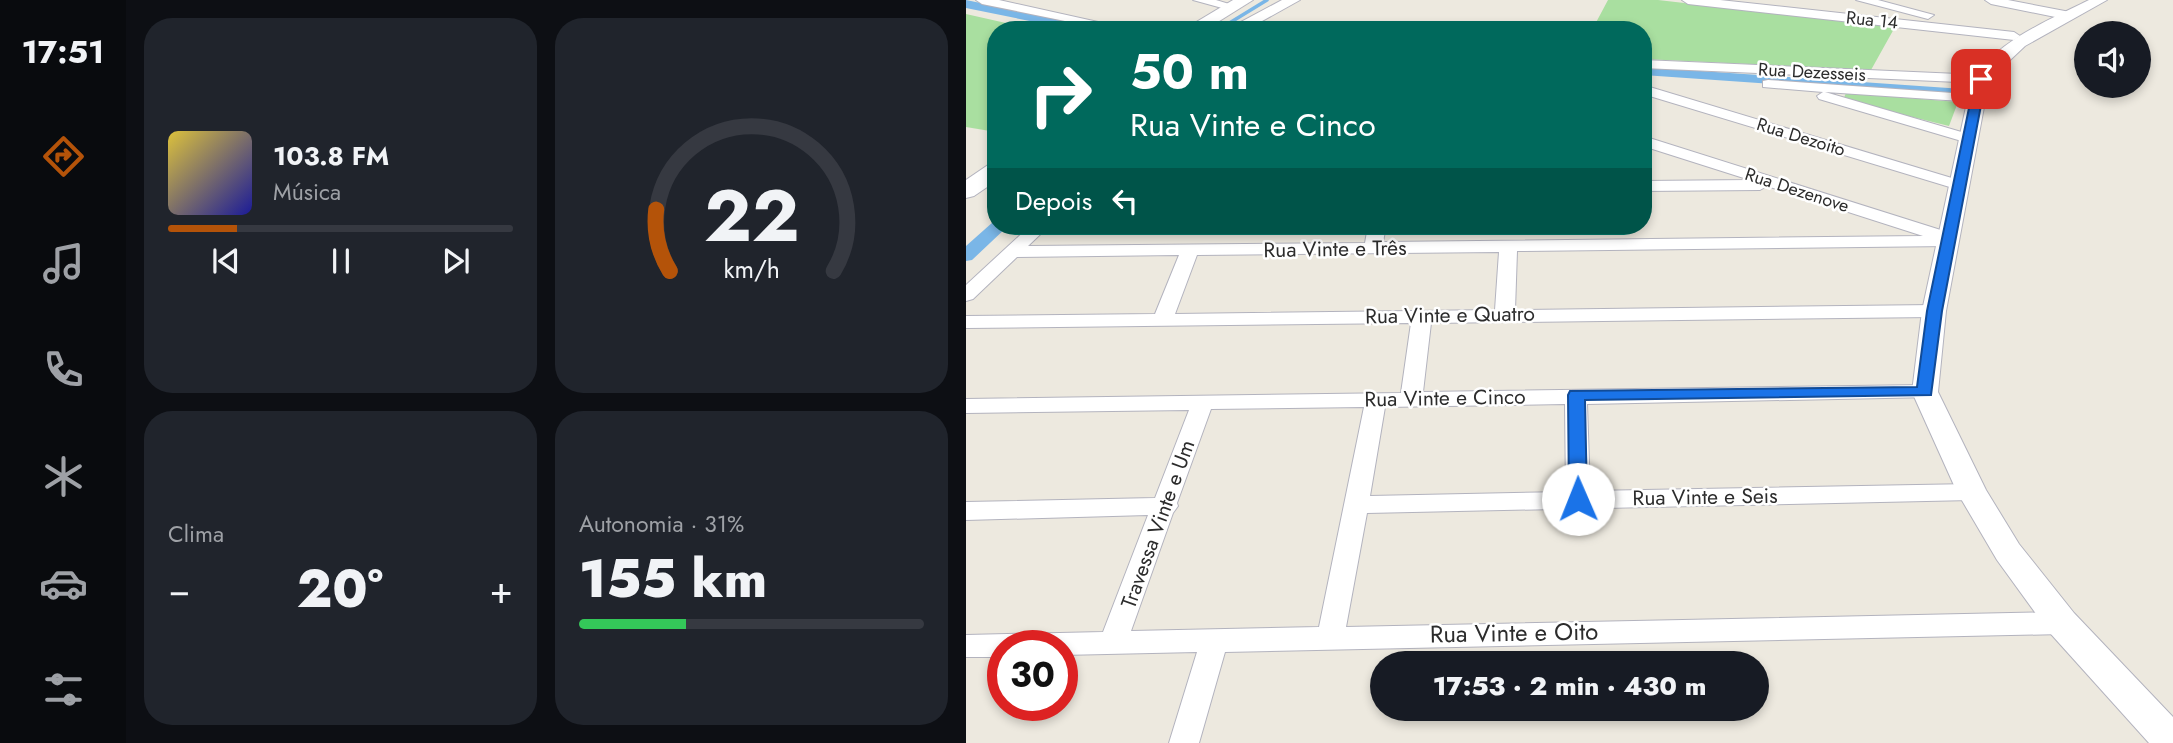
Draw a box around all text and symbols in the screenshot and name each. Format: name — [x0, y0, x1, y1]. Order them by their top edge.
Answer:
street label: Rua 14 — [1845, 4, 1899, 36]
map controls — [2074, 21, 2151, 98]
button: sound — [2074, 21, 2151, 98]
text: 17:51 — [22, 29, 104, 75]
text: 50 m — [1130, 37, 1249, 107]
icon: right — [1015, 49, 1106, 140]
pin — [1951, 49, 2011, 109]
street label: Rua Dezesseis — [1757, 56, 1867, 88]
icon: arrive — [1962, 60, 2000, 98]
text: Rua Vinte e Cinco — [1130, 102, 1376, 148]
street label: Rua Dezoito — [1753, 111, 1849, 163]
icon: directions — [39, 132, 88, 181]
text: 103.8 FM — [273, 137, 389, 175]
street label: Rua Dezenove — [1742, 161, 1852, 219]
text: 22 — [704, 164, 799, 269]
text: Música — [273, 175, 341, 209]
text: Depois — [1015, 182, 1092, 220]
icon: left — [1106, 182, 1144, 220]
street label: Rua Vinte e Três — [1263, 233, 1407, 265]
icon: music — [39, 239, 88, 288]
icon: previous — [207, 242, 245, 280]
icon: pause — [322, 242, 360, 280]
icon: next — [437, 242, 475, 280]
text: km/h — [723, 251, 780, 287]
street label: Rua Vinte e Quatro — [1365, 299, 1535, 331]
icon: phone — [39, 345, 88, 394]
street label: Rua Vinte e Cinco — [1364, 382, 1526, 414]
street label: Travessa Vinte e Um — [1114, 435, 1202, 613]
icon: climate — [39, 452, 88, 501]
position arrow — [1541, 462, 1615, 536]
street label: Rua Vinte e Seis — [1632, 481, 1778, 513]
text: Autonomia · 31% — [579, 507, 744, 541]
text: Clima — [168, 517, 224, 551]
text: 155 km — [579, 541, 767, 617]
text: 20° — [297, 551, 383, 627]
icon: car — [39, 559, 88, 608]
text: − — [168, 562, 190, 617]
text: + — [490, 562, 513, 617]
street label: Rua Vinte e Oito — [1429, 614, 1598, 651]
speed limit sign: 30 — [987, 630, 1078, 721]
icon: filters — [39, 665, 88, 714]
text: 17:53 · 2 min · 430 m — [1433, 667, 1706, 705]

